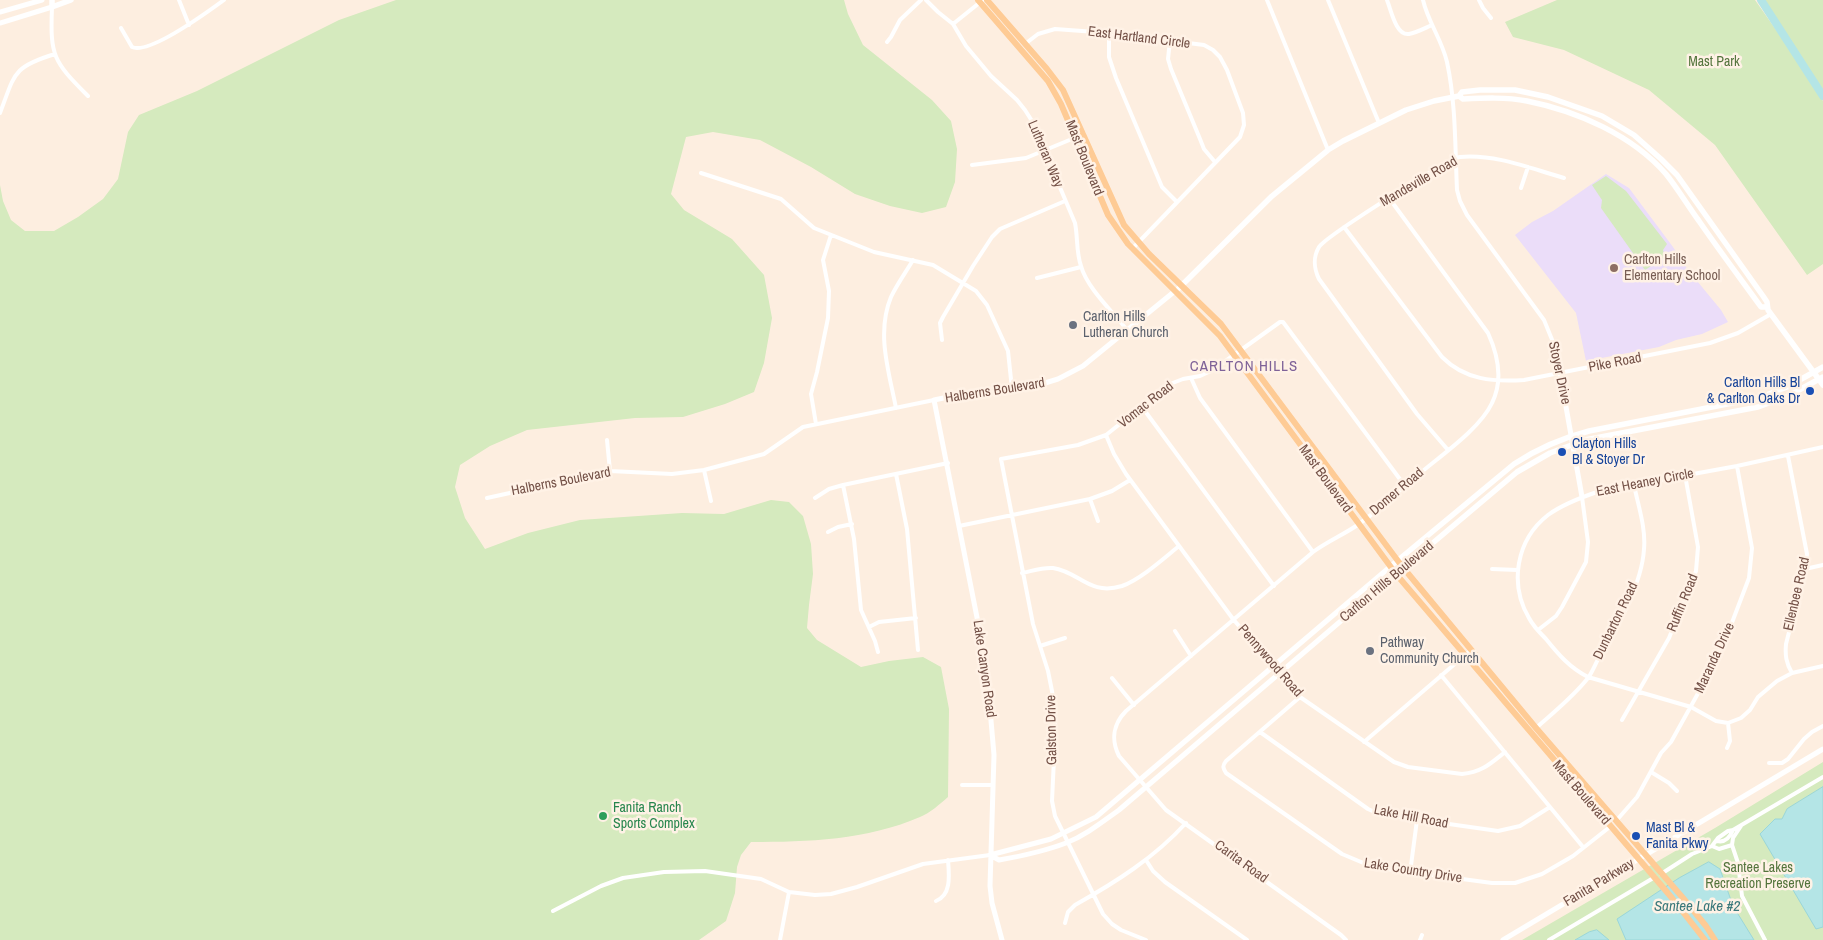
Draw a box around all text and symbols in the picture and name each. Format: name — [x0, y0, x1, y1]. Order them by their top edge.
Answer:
street label: East Hartland Circle — [1087, 23, 1191, 53]
park label: Mast Park — [1688, 54, 1740, 70]
street label: Lutheran Way — [1023, 118, 1067, 190]
street label: Mast Boulevard — [1061, 118, 1107, 198]
street label: Mandeville Road — [1377, 153, 1461, 211]
place label: Carlton Hills Elementary School — [1624, 252, 1720, 284]
marker: Carlton Hills Elementary School — [1608, 262, 1620, 274]
place label: Carlton Hills Lutheran Church — [1083, 309, 1169, 342]
marker: Carlton Hills Lutheran Church — [1067, 319, 1079, 331]
street label: Stoyer Drive — [1544, 340, 1574, 406]
street label: Pike Road — [1587, 350, 1643, 376]
district label: CARLTON HILLS — [1188, 358, 1300, 376]
street label: Halberns Boulevard — [944, 375, 1046, 407]
place label: Carlton Hills Bl & Carlton Oaks Dr — [1707, 375, 1800, 408]
street label: Vomac Road — [1115, 378, 1177, 432]
marker: Carlton Hills Bl & Carlton Oaks Dr — [1804, 385, 1816, 397]
place label: Clayton Hills Bl & Stoyer Dr — [1572, 436, 1645, 468]
street label: Mast Boulevard — [1295, 442, 1355, 516]
marker: Clayton Hills Bl & Stoyer Dr — [1556, 446, 1568, 458]
street label: Halberns Boulevard — [510, 464, 612, 500]
street label: Domer Road — [1367, 465, 1427, 519]
street label: East Heaney Circle — [1595, 465, 1695, 501]
street label: Carlton Hills Boulevard — [1337, 538, 1437, 626]
street label: Ellenbee Road — [1780, 555, 1814, 633]
street label: Ruffin Road — [1664, 572, 1702, 634]
street label: Dunbarton Road — [1590, 579, 1642, 663]
street label: Lake Canyon Road — [969, 619, 999, 719]
street label: Maranda Drive — [1691, 620, 1739, 696]
street label: Pennywood Road — [1234, 621, 1306, 701]
place label: Pathway Community Church — [1380, 635, 1479, 668]
marker: Pathway Community Church — [1364, 645, 1376, 657]
street label: Galston Drive — [1043, 695, 1061, 765]
street label: Mast Boulevard — [1548, 757, 1614, 829]
place label: Fanita Ranch Sports Complex — [613, 800, 695, 832]
street label: Lake Hill Road — [1372, 802, 1450, 832]
marker: Fanita Ranch Sports Complex — [597, 810, 609, 822]
place label: Mast Bl & Fanita Pkwy — [1646, 820, 1709, 852]
marker: Mast Bl & Fanita Pkwy — [1630, 830, 1642, 842]
street label: Carita Road — [1211, 837, 1271, 887]
street label: Lake Country Drive — [1363, 855, 1463, 887]
street label: Fanita Parkway — [1561, 855, 1637, 911]
park label: Santee Lakes Recreation Preserve — [1705, 860, 1811, 892]
water label: Santee Lake #2 — [1654, 898, 1740, 916]

